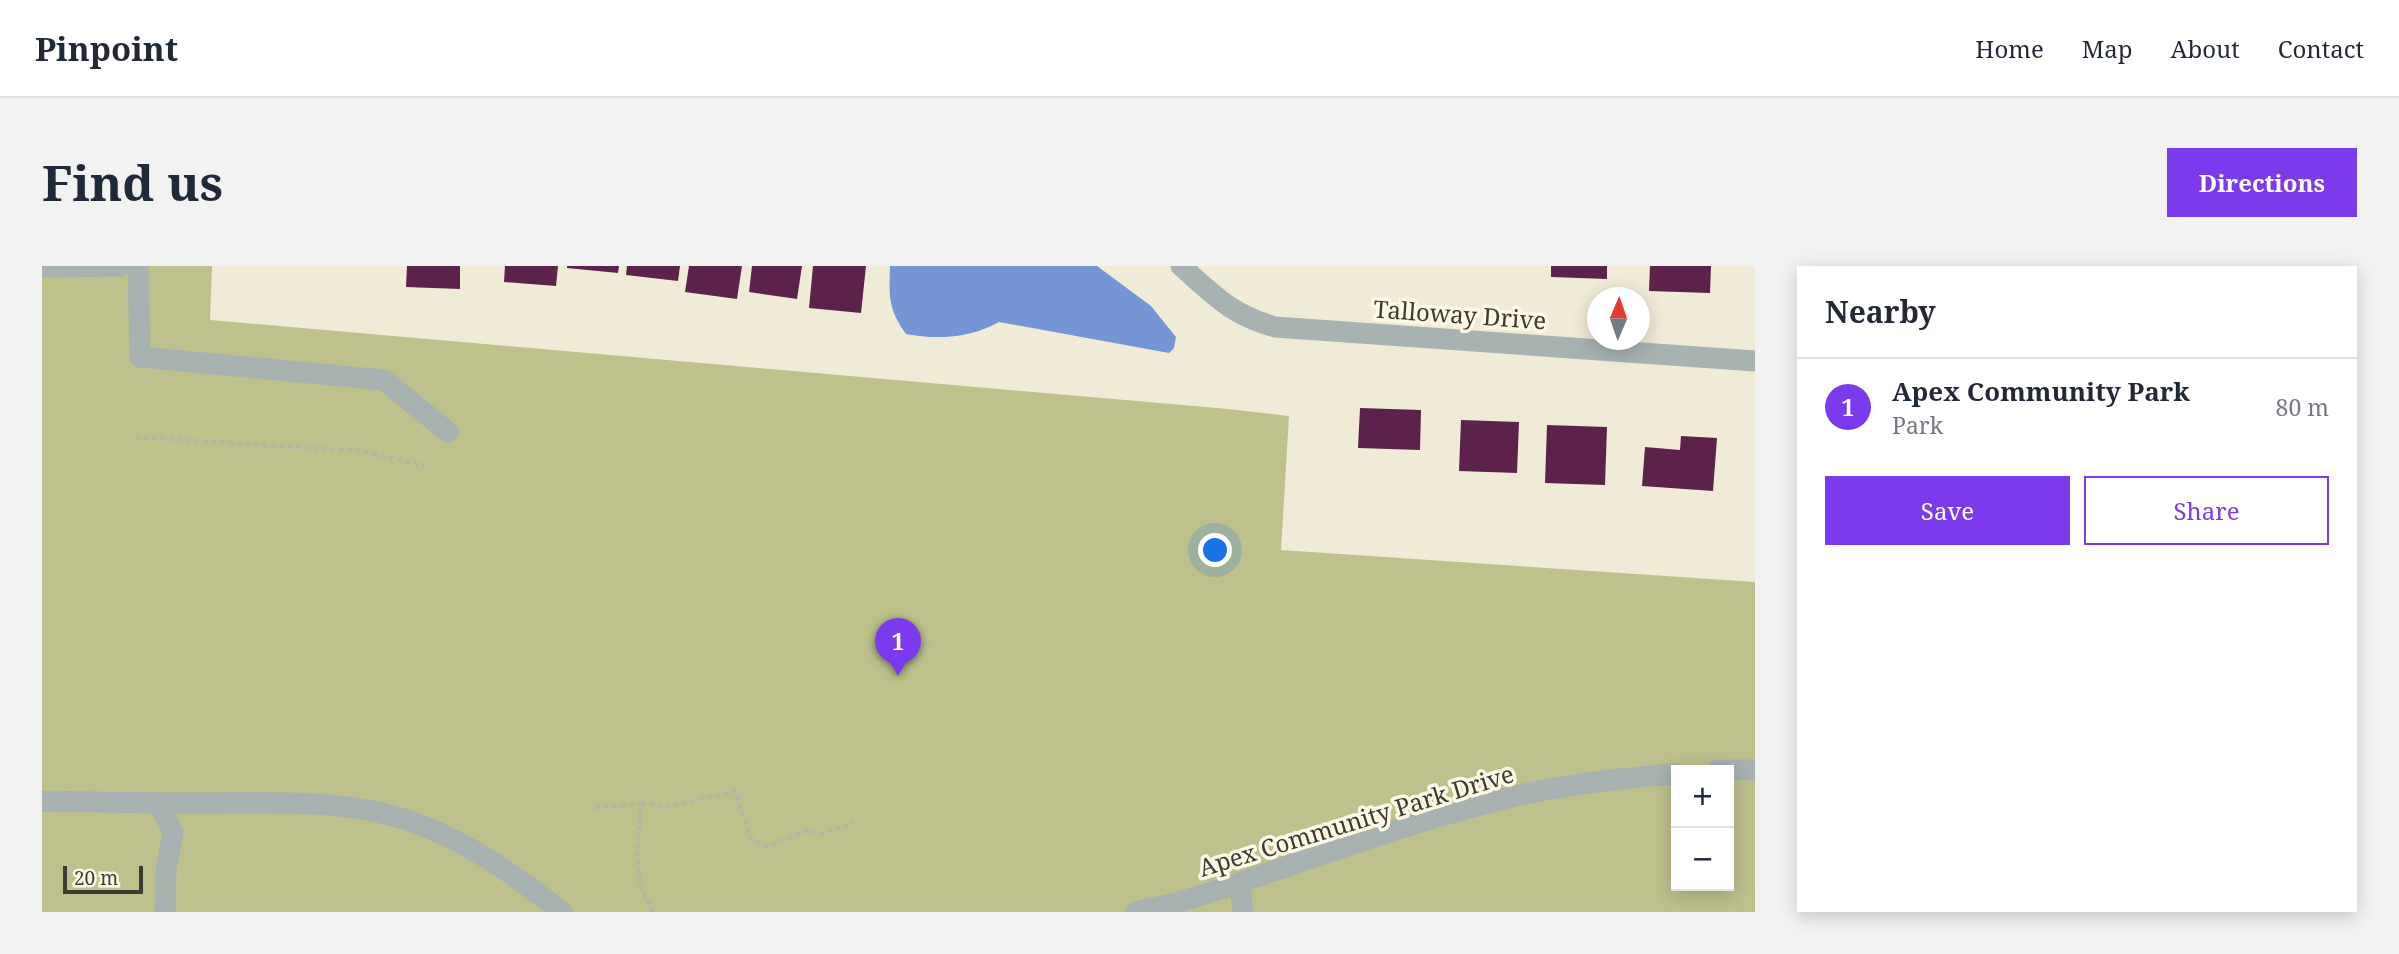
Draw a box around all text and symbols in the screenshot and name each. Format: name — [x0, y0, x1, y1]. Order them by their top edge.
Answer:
text: Pinpoint — [35, 26, 178, 71]
text: Home — [1975, 32, 2044, 65]
text: Map — [2082, 32, 2133, 65]
text: About — [2171, 32, 2240, 65]
text: Contact — [2278, 32, 2364, 65]
button: Directions — [2167, 148, 2357, 217]
text: Find us — [42, 149, 223, 215]
north arrow — [1587, 287, 1650, 350]
text: Nearby — [1825, 291, 1936, 332]
street label: Talloway Drive — [1373, 292, 1547, 336]
text: Apex Community Park — [1892, 373, 2190, 409]
text: 1 — [1842, 391, 1855, 423]
text: 80 m — [2276, 391, 2329, 423]
text: Park — [1892, 409, 1943, 441]
button: Save — [1825, 476, 2070, 545]
button: Share — [2084, 476, 2329, 545]
your location — [1198, 533, 1232, 567]
pin: 1 — [875, 618, 921, 676]
street label: Apex Community Park Drive — [1194, 756, 1518, 884]
map controls — [1671, 765, 1734, 891]
button: + — [1671, 765, 1734, 828]
button: − — [1671, 828, 1734, 891]
scale bar — [63, 863, 144, 895]
text: 20 m — [74, 865, 118, 891]

